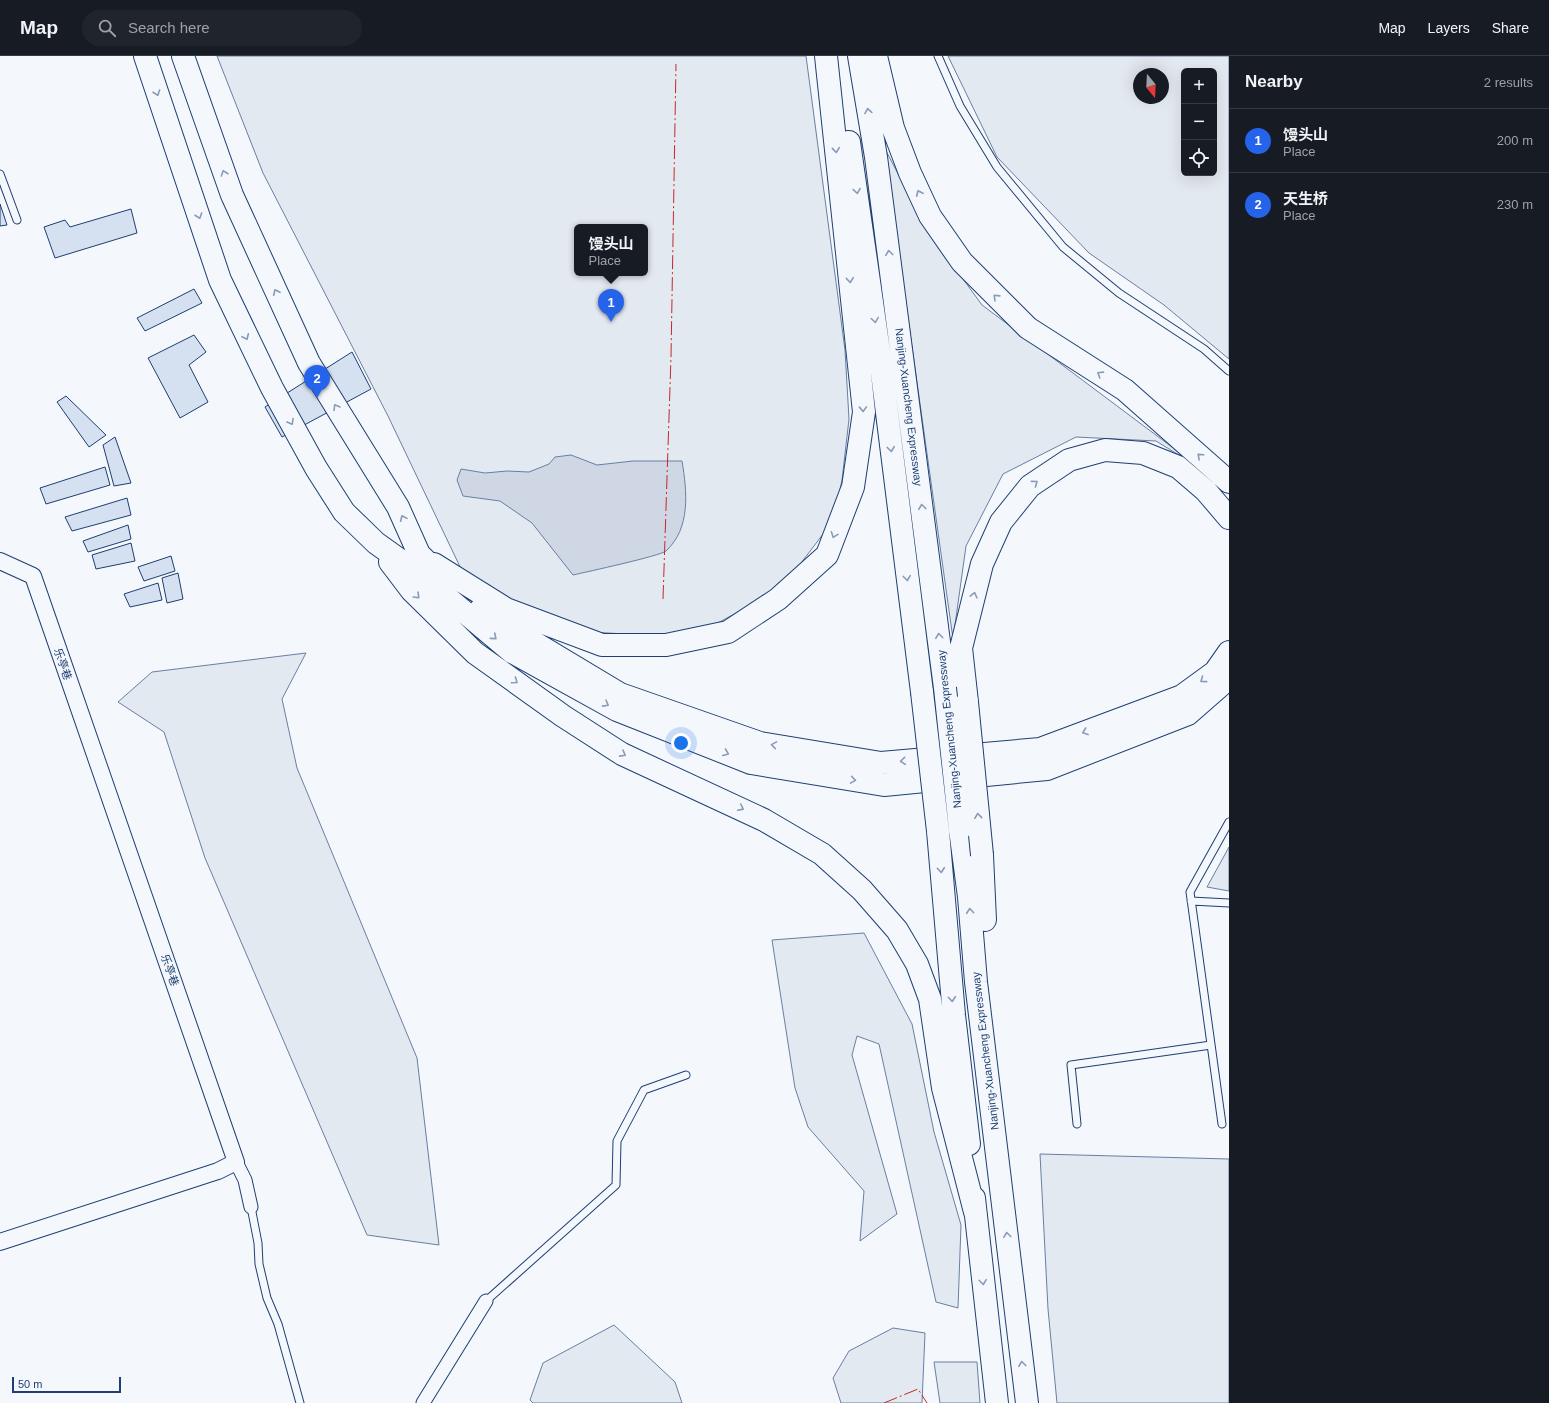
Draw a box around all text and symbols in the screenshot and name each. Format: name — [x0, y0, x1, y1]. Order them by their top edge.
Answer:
search box — [82, 10, 362, 46]
text: Map — [20, 17, 58, 38]
icon: search — [96, 17, 118, 39]
text: Search here — [128, 19, 210, 36]
text: Map — [1378, 20, 1406, 36]
text: Layers — [1428, 20, 1470, 36]
text: Share — [1492, 20, 1529, 36]
north arrow — [1133, 68, 1169, 104]
map controls — [1181, 68, 1217, 176]
button: + — [1181, 68, 1217, 104]
text: Nearby — [1245, 72, 1303, 91]
text: 2 results — [1484, 75, 1533, 90]
one-way arrow — [152, 89, 161, 96]
button: − — [1181, 104, 1217, 140]
one-way arrow — [865, 107, 873, 114]
text: 馒头山 — [1283, 126, 1328, 143]
text: 1 — [1254, 133, 1262, 148]
text: 200 m — [1497, 133, 1533, 148]
button: locate — [1181, 140, 1217, 176]
text: Place — [1283, 144, 1316, 159]
one-way arrow — [831, 147, 840, 154]
one-way arrow — [220, 170, 228, 177]
one-way arrow — [852, 188, 861, 195]
one-way arrow — [916, 189, 924, 197]
text: 天生桥 — [1283, 190, 1328, 207]
text: 2 — [1254, 197, 1262, 212]
text: 230 m — [1497, 197, 1533, 212]
text: Place — [1283, 208, 1316, 223]
one-way arrow — [194, 212, 203, 219]
popup — [574, 224, 648, 276]
text: 馒头山 — [588, 235, 634, 252]
one-way arrow — [885, 250, 894, 256]
text: Place — [588, 253, 621, 268]
one-way arrow — [845, 277, 854, 283]
one-way arrow — [273, 288, 281, 296]
pin: 1 — [598, 289, 624, 322]
one-way arrow — [993, 294, 1001, 302]
one-way arrow — [870, 317, 879, 323]
street label: Nanjing-Xuancheng Expressway — [893, 327, 925, 487]
one-way arrow — [241, 333, 249, 340]
pin: 2 — [304, 365, 330, 398]
one-way arrow — [1097, 371, 1104, 378]
one-way arrow — [333, 404, 341, 411]
one-way arrow — [859, 406, 867, 412]
one-way arrow — [286, 418, 293, 425]
one-way arrow — [887, 446, 896, 452]
one-way arrow — [1197, 453, 1205, 461]
one-way arrow — [1030, 481, 1037, 488]
one-way arrow — [918, 504, 927, 510]
one-way arrow — [400, 515, 408, 523]
one-way arrow — [831, 531, 839, 538]
one-way arrow — [902, 575, 911, 581]
one-way arrow — [412, 591, 420, 599]
one-way arrow — [970, 592, 978, 598]
one-way arrow — [490, 633, 497, 640]
one-way arrow — [934, 633, 943, 639]
street label: 乐亭巷 — [52, 646, 74, 682]
street label: Nanjing-Xuancheng Expressway — [935, 649, 963, 809]
one-way arrow — [510, 676, 517, 683]
one-way arrow — [1201, 676, 1208, 683]
one-way arrow — [602, 699, 609, 706]
one-way arrow — [1082, 728, 1089, 736]
your location — [671, 733, 691, 753]
one-way arrow — [771, 741, 777, 750]
one-way arrow — [721, 748, 729, 756]
one-way arrow — [619, 749, 626, 756]
one-way arrow — [900, 756, 906, 765]
one-way arrow — [850, 775, 856, 783]
one-way arrow — [736, 803, 744, 811]
one-way arrow — [974, 813, 983, 819]
one-way arrow — [937, 867, 946, 873]
one-way arrow — [966, 908, 975, 914]
street label: 乐亭巷 — [159, 952, 181, 988]
street label: Nanjing-Xuancheng Expressway — [969, 971, 1001, 1131]
one-way arrow — [948, 996, 957, 1002]
one-way arrow — [1003, 1232, 1012, 1238]
one-way arrow — [978, 1278, 987, 1285]
one-way arrow — [1018, 1361, 1027, 1367]
scale bar — [12, 1375, 121, 1394]
text: 50 m — [18, 1378, 42, 1390]

